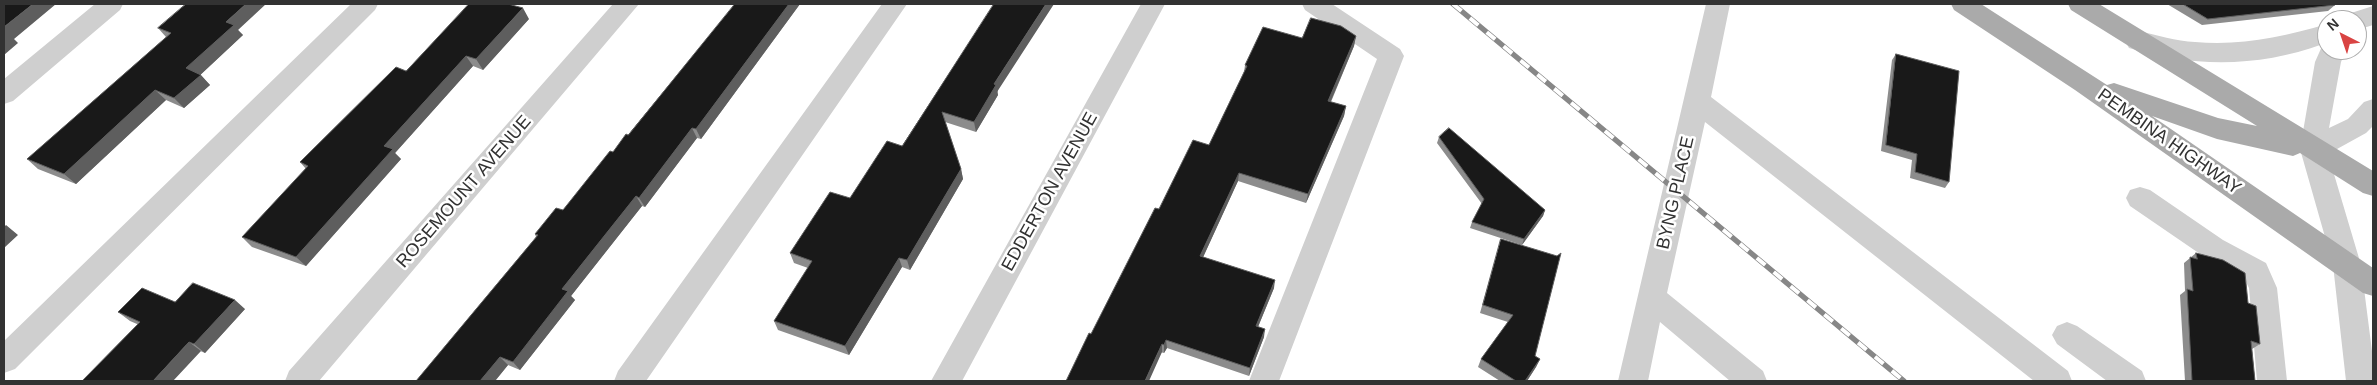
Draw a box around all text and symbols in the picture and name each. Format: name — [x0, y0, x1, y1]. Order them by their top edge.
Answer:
north arrow — [2317, 10, 2367, 60]
text: N — [2324, 15, 2342, 34]
street label: PEMBINA HIGHWAY — [2093, 84, 2245, 200]
street label: EDDERTON AVENUE — [997, 109, 1103, 275]
street label: ROSEMOUNT AVENUE — [392, 111, 536, 273]
street label: BYNG PLACE — [1653, 135, 1699, 251]

